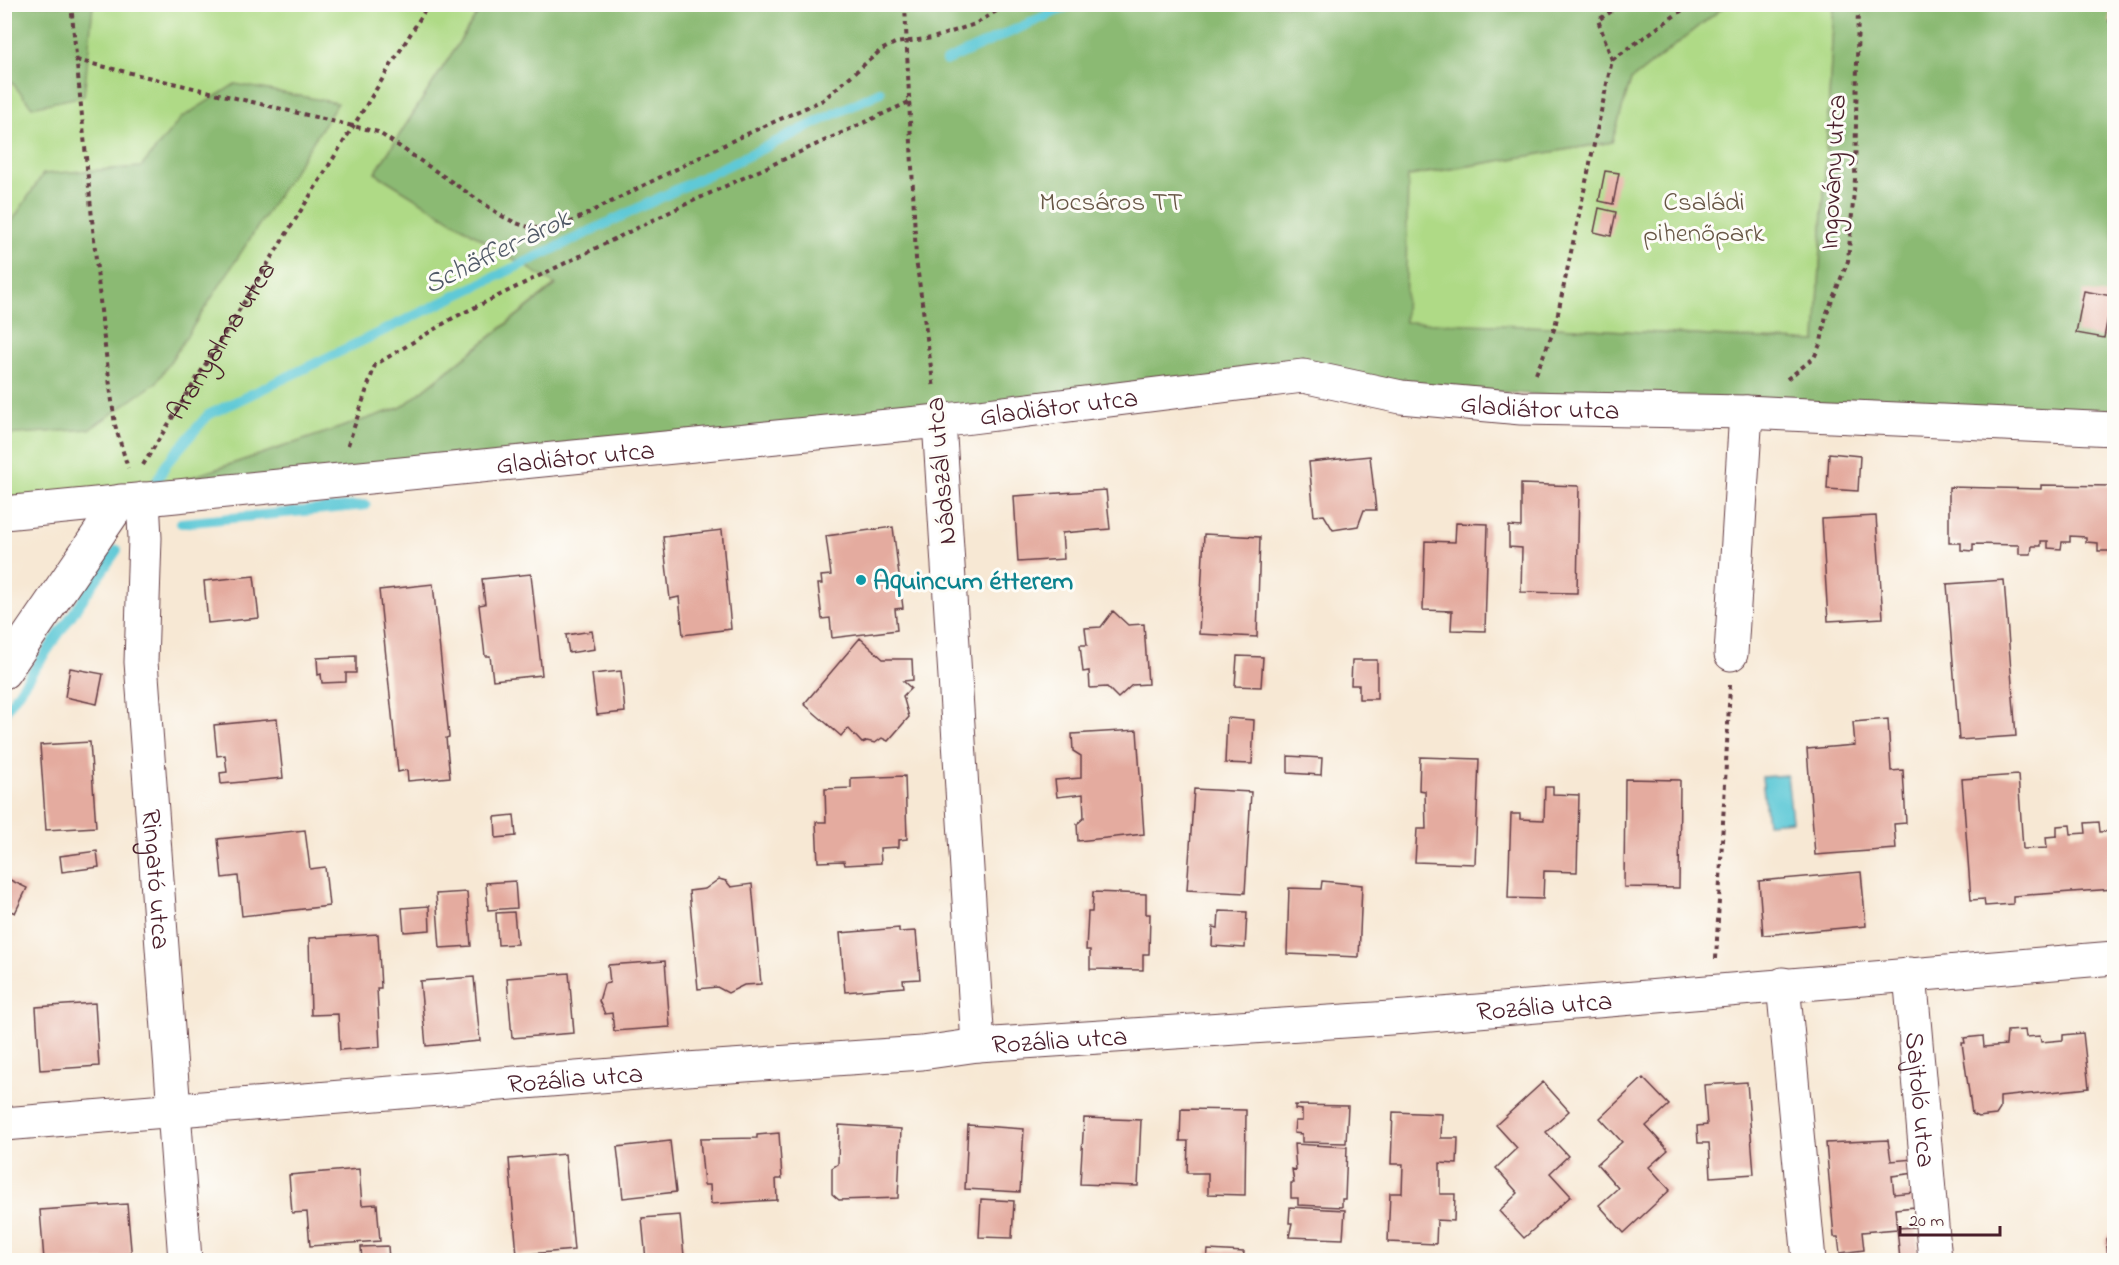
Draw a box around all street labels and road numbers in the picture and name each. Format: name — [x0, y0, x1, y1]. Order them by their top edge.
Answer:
street label: Ingovány utca — [1811, 93, 1858, 251]
street label: Aranyalma utca — [158, 254, 287, 428]
street label: Gladiátor utca — [978, 380, 1140, 438]
street label: Gladiátor utca — [1459, 386, 1620, 432]
street label: Nádszál utca — [917, 395, 968, 546]
street label: Gladiátor utca — [494, 432, 657, 486]
street label: Ringató utca — [130, 808, 179, 951]
street label: Rozália utca — [1475, 983, 1614, 1033]
street label: Rozália utca — [991, 1018, 1129, 1066]
street label: Sajtoló utca — [1893, 1030, 1944, 1169]
street label: Rozália utca — [506, 1056, 645, 1105]

